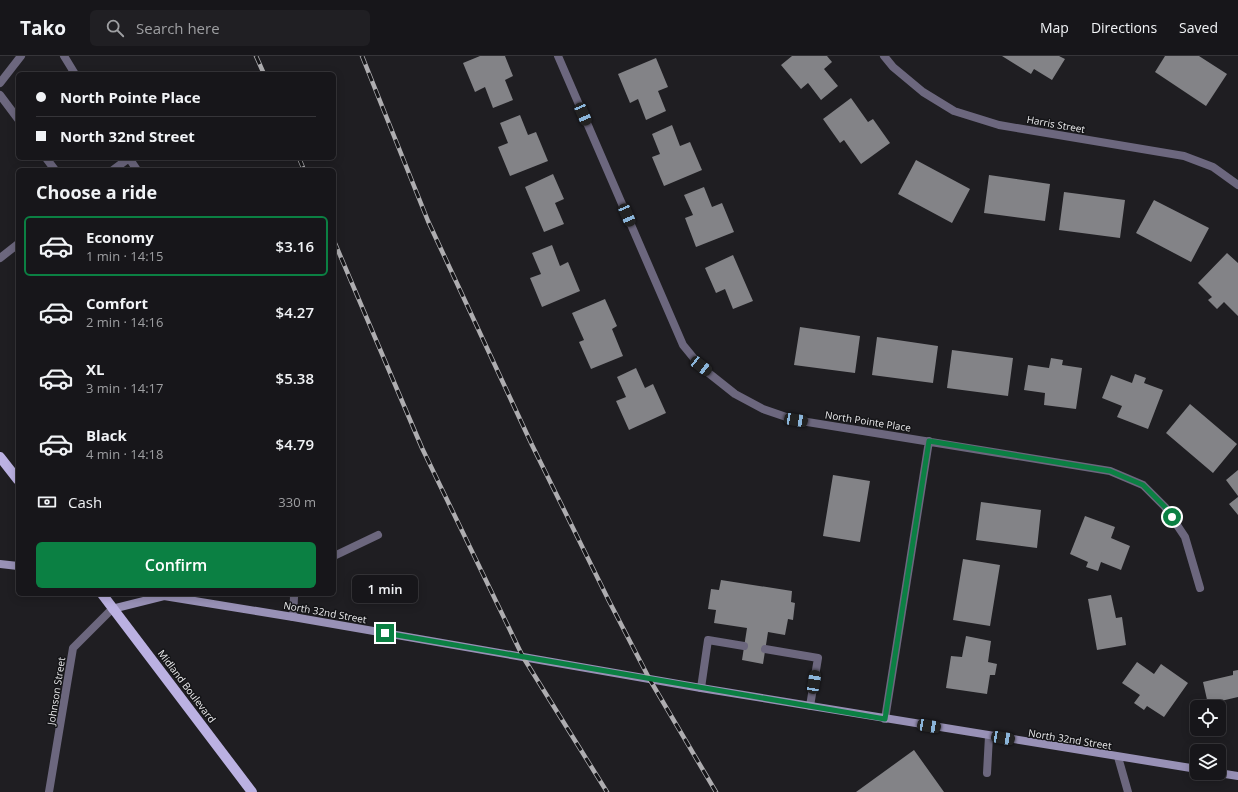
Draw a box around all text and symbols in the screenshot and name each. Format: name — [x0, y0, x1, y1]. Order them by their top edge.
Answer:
search box — [90, 10, 370, 46]
text: Tako — [20, 15, 66, 41]
icon: search — [104, 17, 126, 39]
text: Search here — [136, 18, 220, 38]
text: Map — [1040, 18, 1069, 37]
text: Directions — [1091, 18, 1157, 37]
text: Saved — [1179, 18, 1218, 37]
text: North Pointe Place — [60, 87, 201, 107]
car — [573, 101, 593, 127]
street label: Harris Street — [1026, 112, 1087, 136]
text: North 32nd Street — [60, 126, 195, 146]
text: Choose a ride — [36, 180, 157, 204]
car — [617, 202, 637, 228]
text: Economy — [86, 227, 154, 247]
icon: car — [38, 228, 74, 264]
text: $3.16 — [276, 236, 314, 256]
text: 1 min · 14:15 — [86, 247, 163, 265]
text: Comfort — [86, 293, 148, 313]
icon: car — [38, 294, 74, 330]
text: $4.27 — [276, 302, 314, 322]
text: 2 min · 14:16 — [86, 313, 163, 331]
car — [688, 354, 714, 378]
text: XL — [86, 359, 104, 379]
icon: car — [38, 360, 74, 396]
text: $5.38 — [276, 368, 314, 388]
text: 3 min · 14:17 — [86, 379, 163, 397]
street label: North Pointe Place — [824, 407, 912, 435]
car — [783, 412, 809, 428]
text: Black — [86, 425, 127, 445]
icon: car — [38, 426, 74, 462]
text: $4.79 — [276, 434, 314, 454]
text: 4 min · 14:18 — [86, 445, 163, 463]
icon: cash — [36, 491, 58, 513]
text: Cash — [68, 492, 102, 512]
text: 330 m — [278, 493, 316, 511]
route start — [1163, 508, 1181, 526]
button: Confirm — [36, 542, 316, 588]
callout: 1 min — [352, 575, 418, 603]
text: 1 min — [367, 580, 403, 598]
street label: North 32nd Street — [282, 598, 368, 626]
route end — [376, 624, 394, 642]
street label: Midland Boulevard — [155, 647, 219, 725]
street label: Johnson Street — [44, 656, 68, 727]
car — [806, 669, 822, 695]
map controls — [1190, 700, 1226, 780]
button: locate — [1190, 700, 1226, 736]
car — [916, 718, 942, 734]
street label: North 32nd Street — [1027, 726, 1113, 753]
car — [990, 730, 1016, 746]
button: layers — [1190, 744, 1226, 780]

